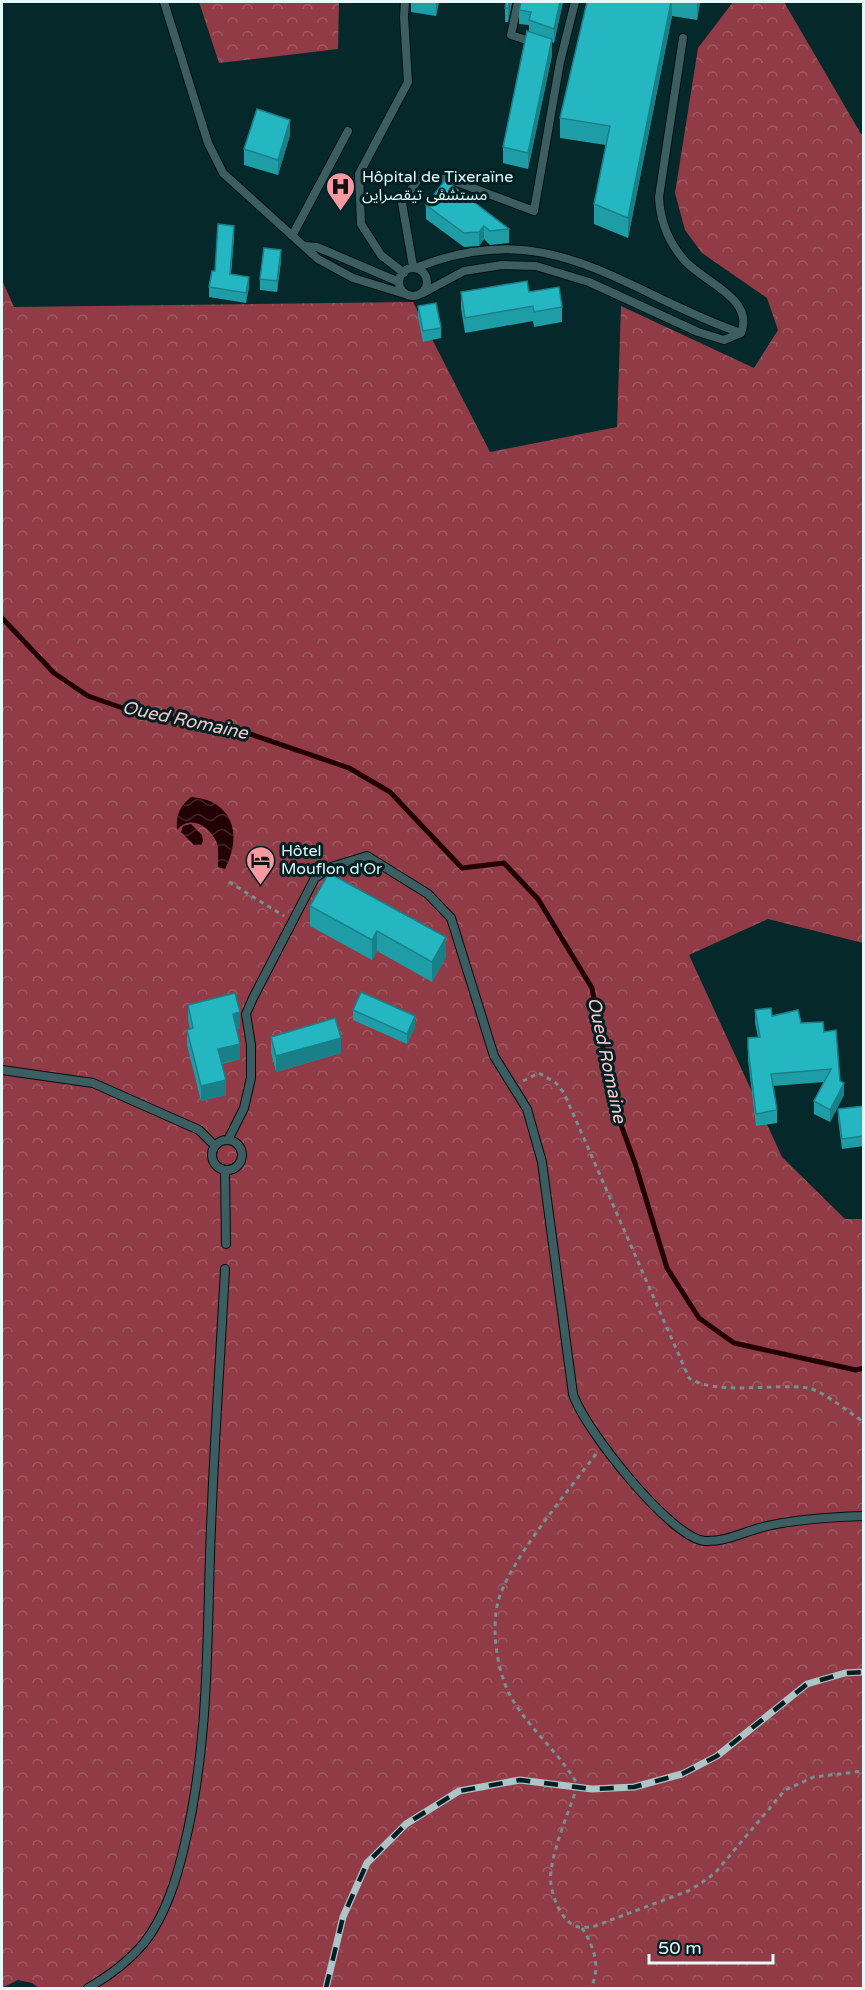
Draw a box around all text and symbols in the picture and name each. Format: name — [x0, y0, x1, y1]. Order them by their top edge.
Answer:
place label: Hôpital de Tixeraïne مستشفى تيقصراين — [362, 167, 513, 205]
hospital icon: Hôpital de Tixeraïne مستشفى تيقصراين — [325, 170, 357, 212]
water label: Oued Romaine — [120, 696, 251, 744]
place label: Hôtel Mouflon d'Or — [281, 841, 383, 879]
hotel icon: Hôtel Mouflon d'Or — [244, 844, 276, 886]
water label: Oued Romaine — [583, 995, 631, 1126]
scale bar — [649, 1927, 774, 1965]
text: 50 m — [658, 1937, 702, 1959]

